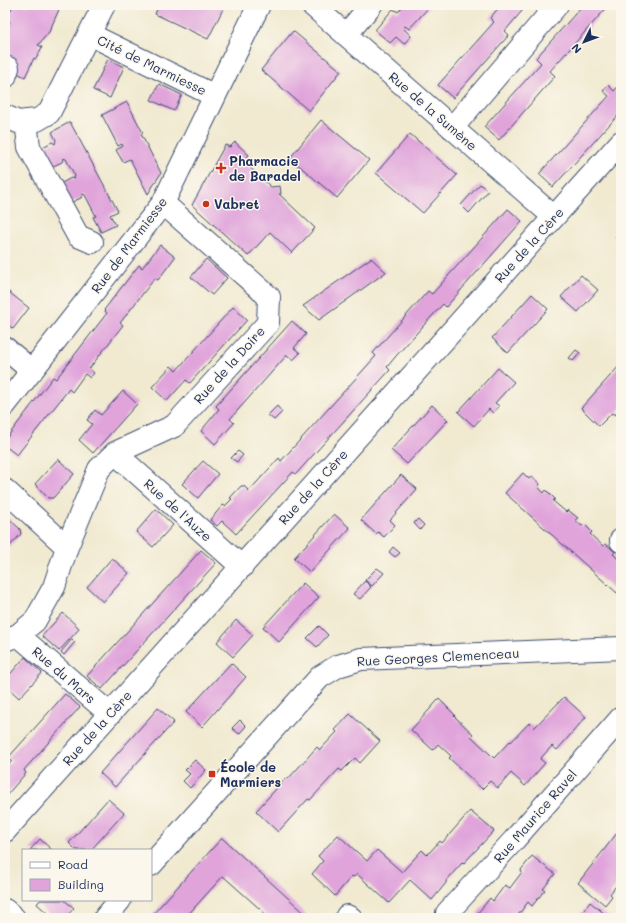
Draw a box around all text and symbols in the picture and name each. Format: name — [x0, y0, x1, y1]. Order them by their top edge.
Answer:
north arrow — [564, 22, 604, 62]
street label: Cité de Marmiesse — [95, 31, 210, 98]
text: N — [568, 41, 585, 57]
street label: Rue de la Sumène — [386, 68, 481, 154]
place label: Pharmacie de Baradel — [229, 152, 301, 184]
marker: Pharmacie de Baradel — [216, 163, 226, 173]
street label: Rue de Marmiesse — [87, 193, 170, 296]
place label: Vabret — [214, 195, 259, 212]
marker: Vabret — [201, 199, 211, 209]
street label: Rue de la Cère — [490, 203, 567, 286]
street label: Rue de la Doire — [189, 322, 268, 407]
street label: Rue de la Cère — [274, 445, 351, 528]
street label: Rue de l'Auze — [141, 475, 216, 545]
street label: Rue du Mars — [29, 642, 100, 707]
street label: Rue Georges Clemenceau — [356, 644, 520, 669]
street label: Rue de la Cère — [58, 686, 135, 769]
place label: École de Marmiers — [220, 758, 281, 790]
street label: Rue Maurice Ravel — [489, 765, 580, 866]
marker: École de Marmiers — [207, 769, 217, 779]
legend — [22, 849, 152, 901]
text: Road — [58, 856, 88, 872]
text: Building — [58, 876, 104, 892]

